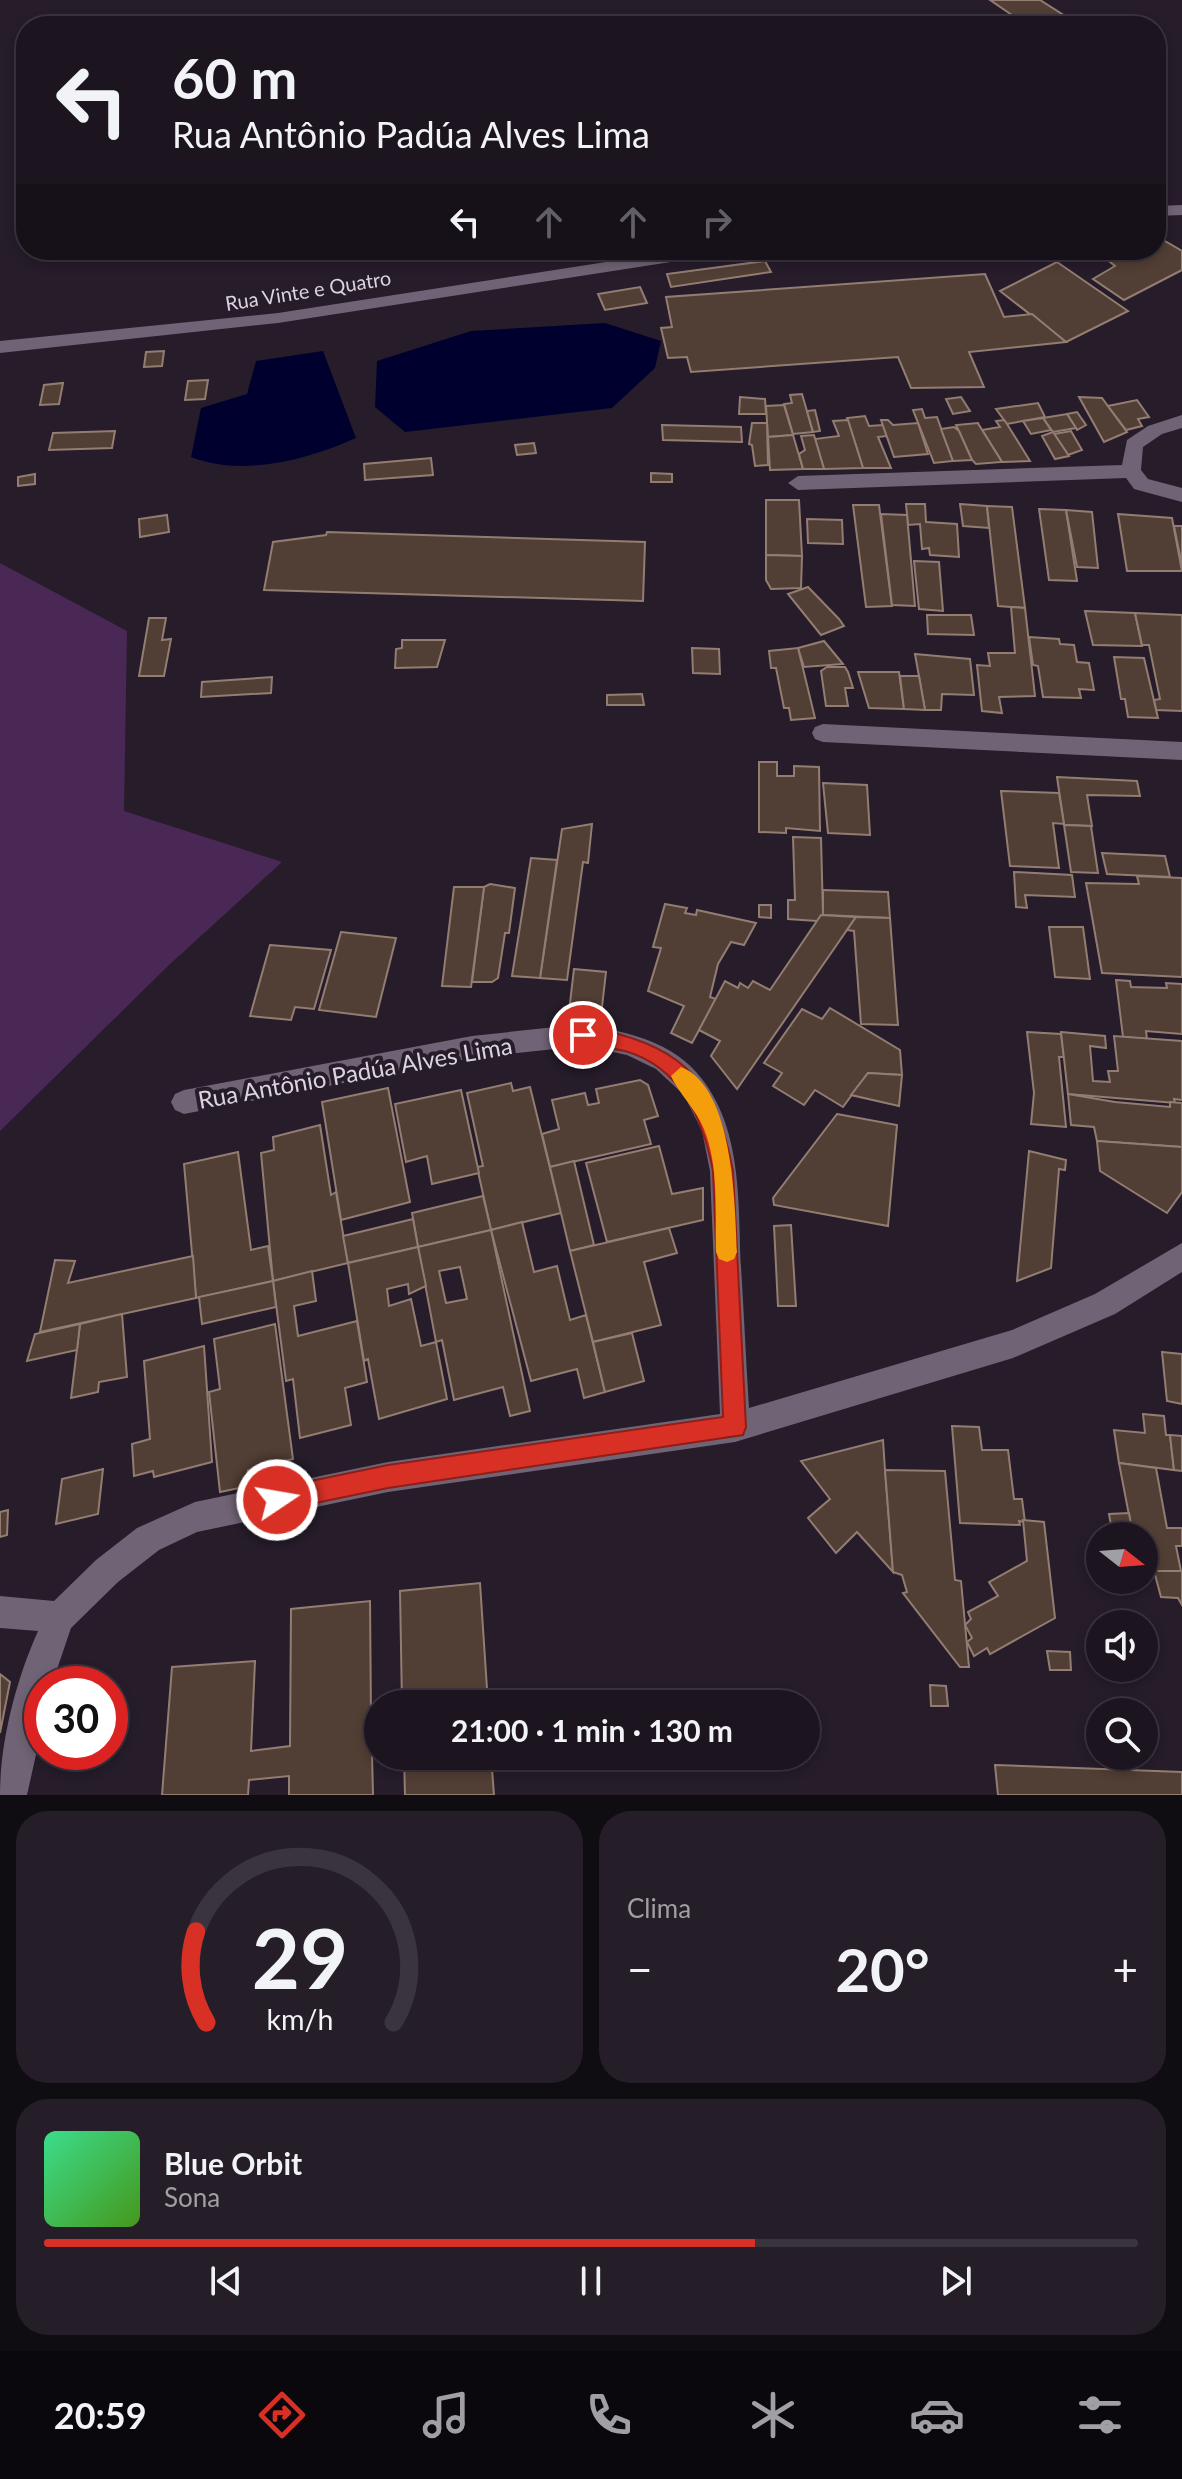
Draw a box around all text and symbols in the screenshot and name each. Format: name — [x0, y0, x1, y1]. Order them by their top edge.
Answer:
text: 60 m — [172, 44, 297, 111]
icon: left — [40, 48, 144, 152]
text: Rua Antônio Padúa Alves Lima — [172, 112, 650, 156]
icon: left — [443, 200, 487, 244]
icon: ahead — [527, 200, 571, 244]
icon: ahead — [611, 200, 655, 244]
icon: right — [695, 200, 739, 244]
street label: Rua Vinte e Quatro — [223, 265, 393, 315]
pin — [549, 1001, 617, 1069]
icon: arrive — [561, 1013, 605, 1057]
street label: Rua Antônio Padúa Alves Lima — [196, 1030, 514, 1114]
position arrow — [235, 1458, 319, 1542]
north arrow — [1086, 1522, 1158, 1594]
map controls — [1086, 1522, 1158, 1770]
button: sound — [1086, 1610, 1158, 1682]
speed limit sign: 30 — [24, 1666, 128, 1770]
button: search — [1086, 1698, 1158, 1770]
text: 21:00 · 1 min · 130 m — [451, 1712, 733, 1748]
text: Clima — [627, 1892, 691, 1924]
text: 29 — [251, 1907, 348, 2007]
text: 20° — [835, 1933, 930, 2005]
text: − — [627, 1943, 653, 1995]
text: + — [1112, 1943, 1138, 1995]
text: km/h — [266, 2002, 333, 2036]
text: Blue Orbit — [164, 2145, 302, 2181]
text: Sona — [164, 2181, 220, 2213]
icon: previous — [204, 2259, 248, 2303]
icon: pause — [569, 2259, 613, 2303]
icon: next — [934, 2259, 978, 2303]
icon: directions — [254, 2387, 310, 2443]
icon: music — [418, 2387, 474, 2443]
icon: phone — [581, 2387, 637, 2443]
icon: climate — [745, 2387, 801, 2443]
icon: car — [909, 2387, 965, 2443]
icon: filters — [1072, 2387, 1128, 2443]
text: 20:59 — [54, 2393, 147, 2437]

